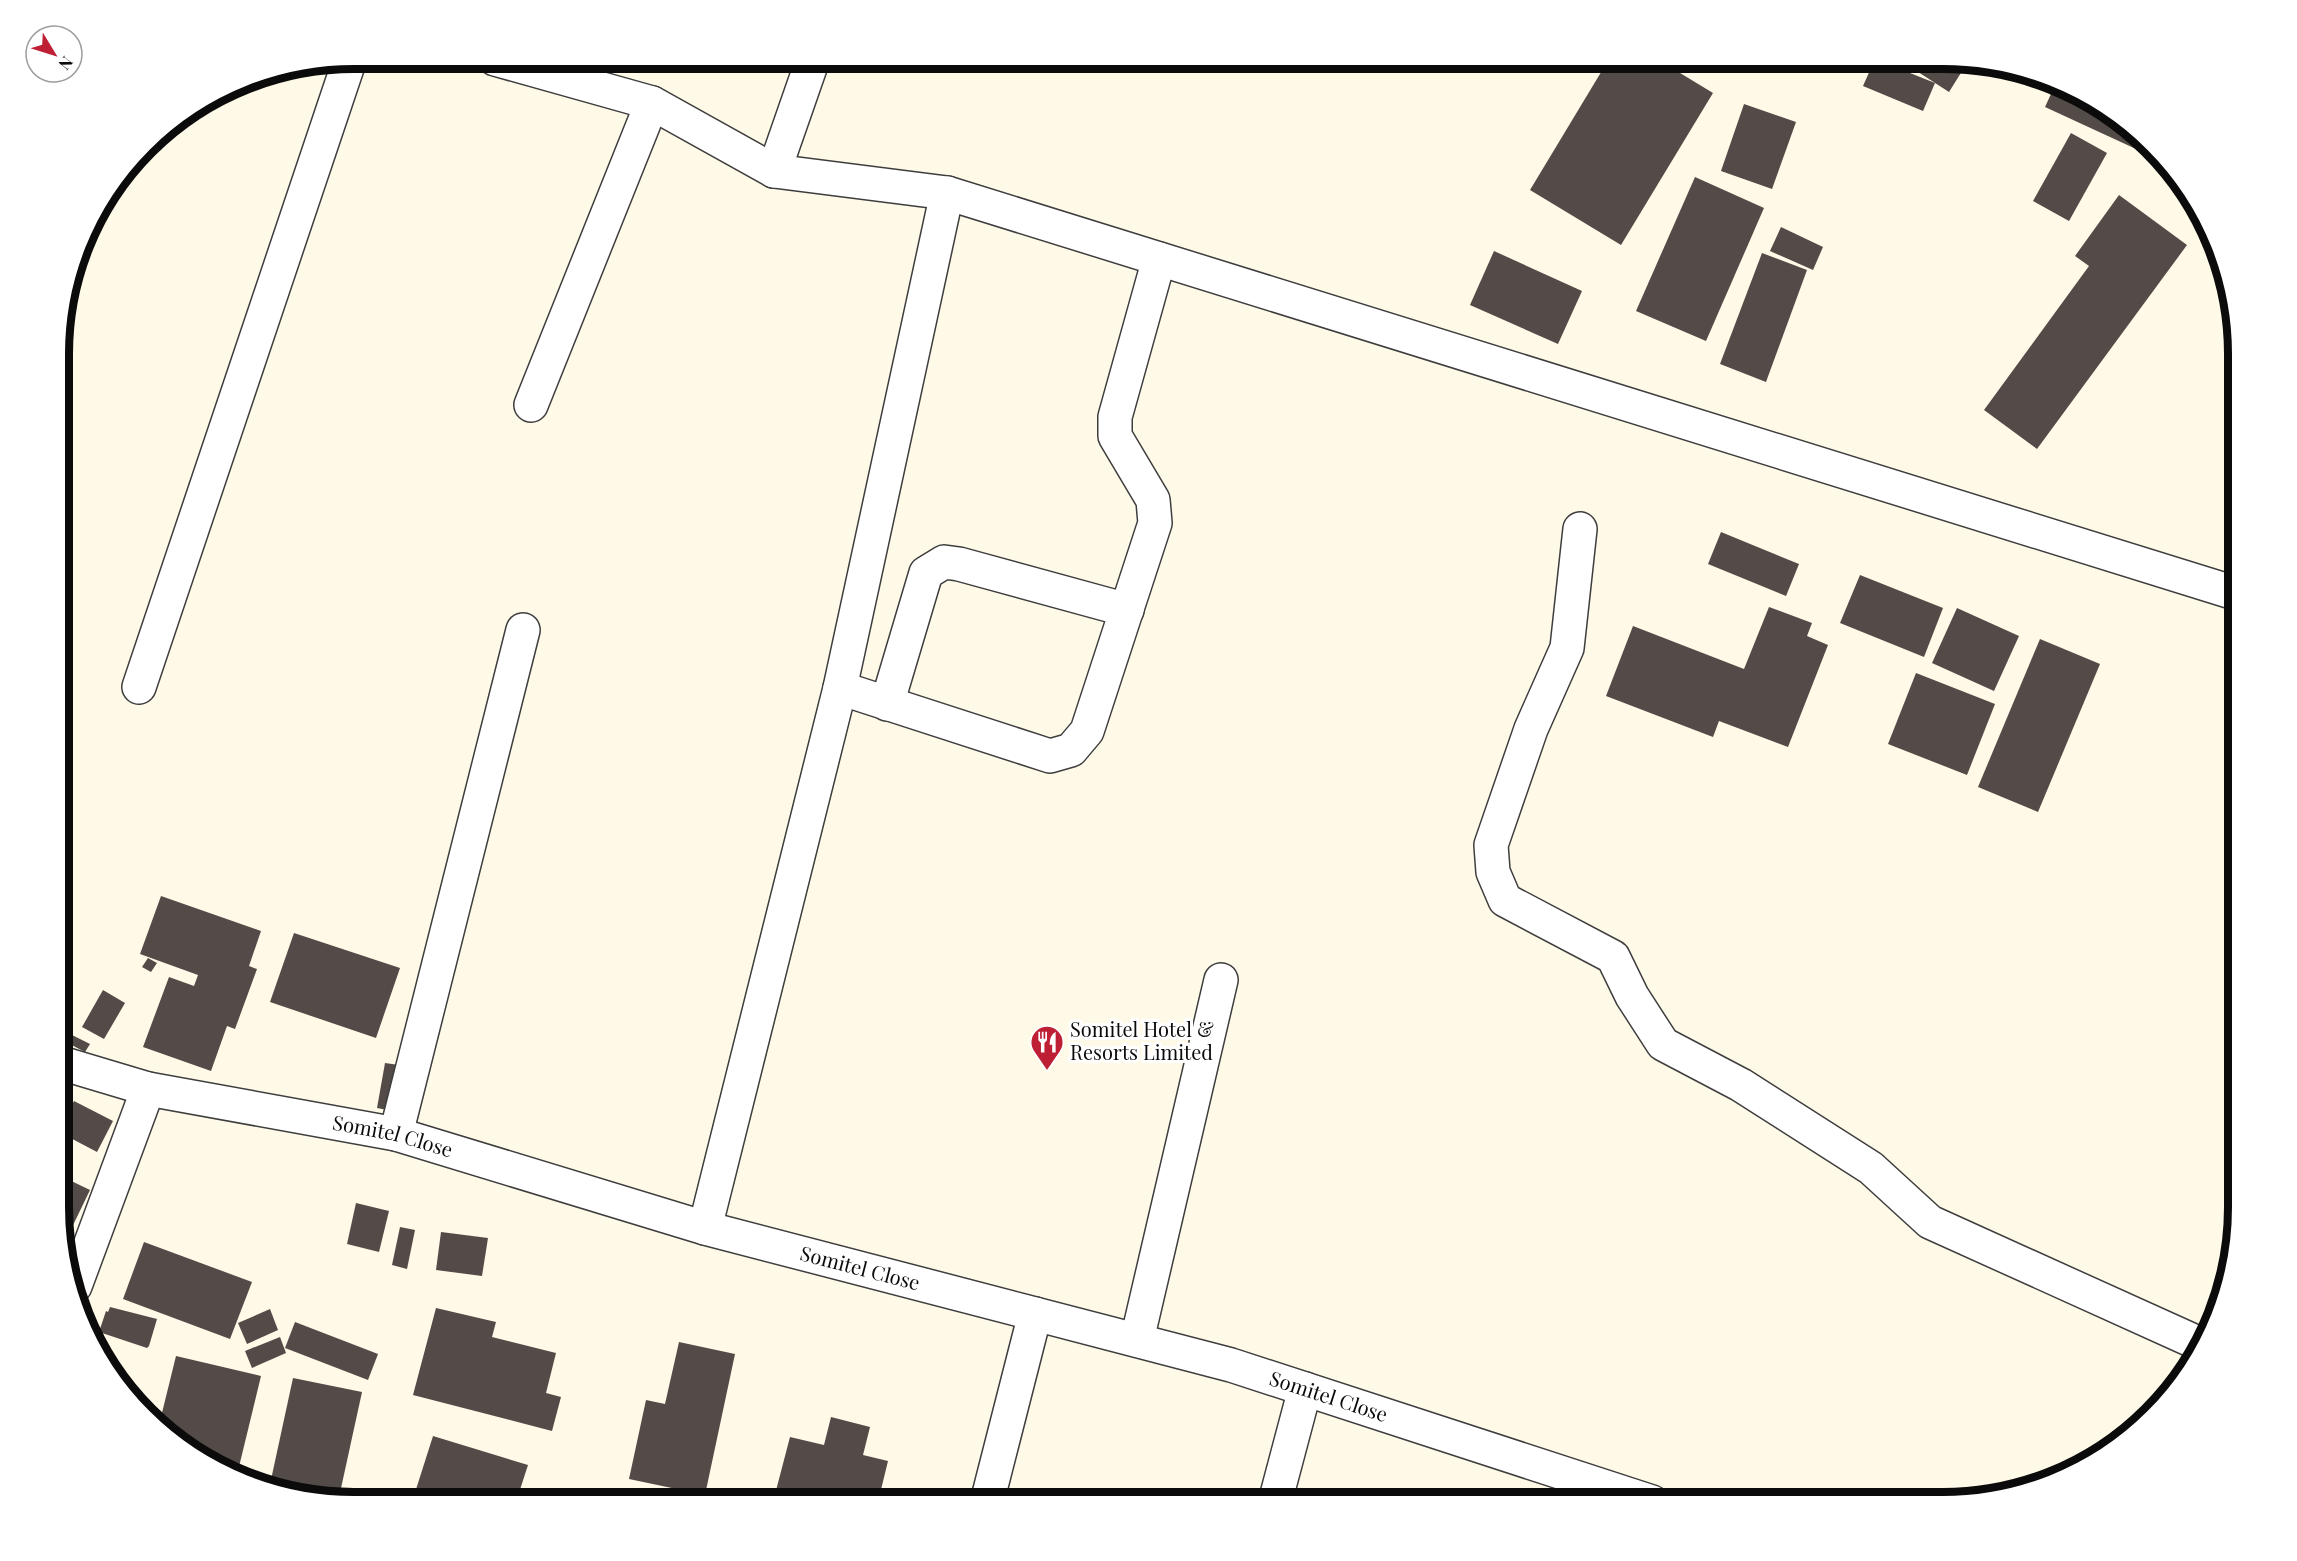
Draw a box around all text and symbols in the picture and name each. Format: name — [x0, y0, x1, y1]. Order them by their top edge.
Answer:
north arrow — [24, 24, 84, 84]
text: N — [54, 53, 78, 75]
place label: Somitel Hotel & Resorts Limited — [1070, 1015, 1214, 1065]
restaurant icon: Somitel Hotel & Resorts Limited — [1029, 1024, 1065, 1071]
street label: Somitel Close — [331, 1108, 456, 1163]
street label: Somitel Close — [798, 1238, 923, 1295]
street label: Somitel Close — [1267, 1364, 1392, 1427]

